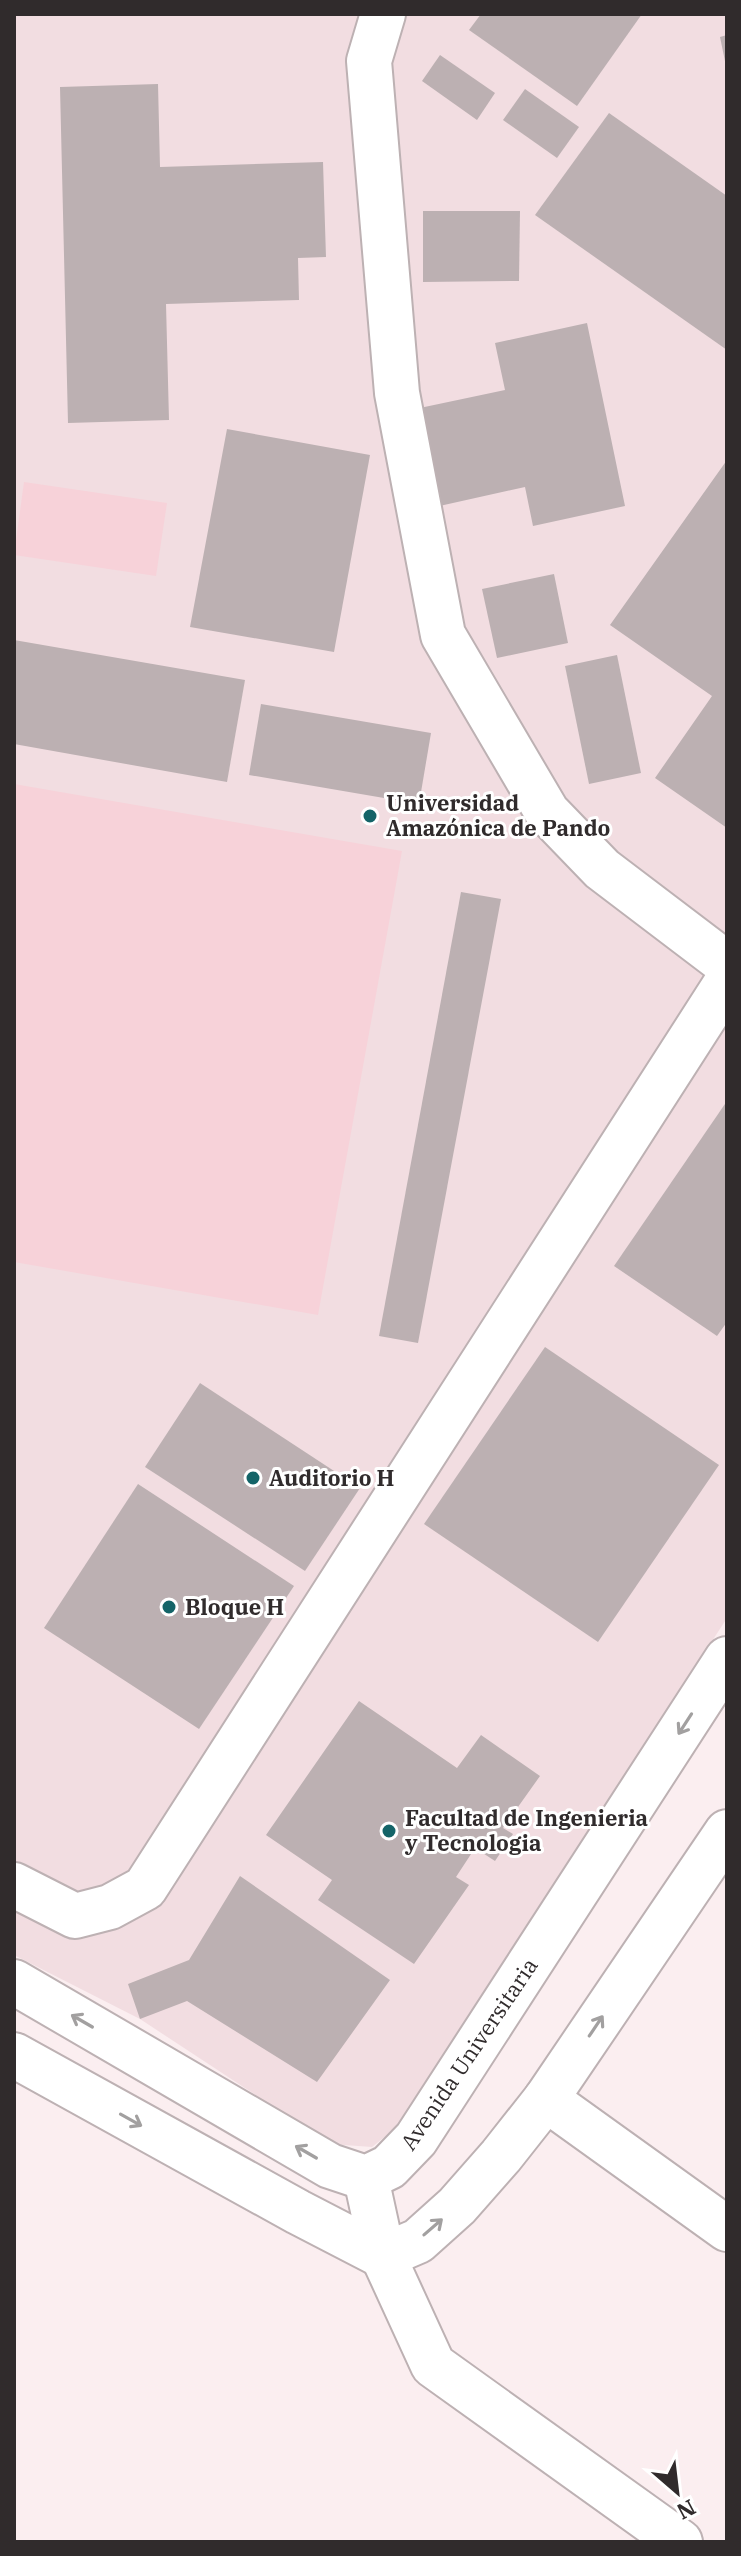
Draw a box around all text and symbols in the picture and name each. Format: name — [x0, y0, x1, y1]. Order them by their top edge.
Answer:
place label: Universidad Amazónica de Pando — [386, 788, 610, 842]
marker: Universidad Amazónica de Pando — [361, 807, 379, 825]
place label: Auditorio H — [269, 1463, 394, 1492]
marker: Auditorio H — [244, 1469, 262, 1487]
place label: Bloque H — [185, 1592, 284, 1621]
marker: Bloque H — [160, 1598, 178, 1616]
one-way arrow — [676, 1712, 692, 1735]
place label: Facultad de Ingenieria y Tecnologia — [404, 1803, 648, 1857]
marker: Facultad de Ingenieria y Tecnologia — [380, 1822, 398, 1840]
street label: Avenida Universitaria — [393, 1952, 544, 2155]
one-way arrow — [71, 2013, 94, 2029]
one-way arrow — [588, 2015, 604, 2037]
one-way arrow — [119, 2112, 142, 2128]
one-way arrow — [295, 2144, 318, 2160]
one-way arrow — [422, 2218, 442, 2236]
north arrow — [637, 2452, 717, 2532]
text: N — [672, 2493, 701, 2527]

